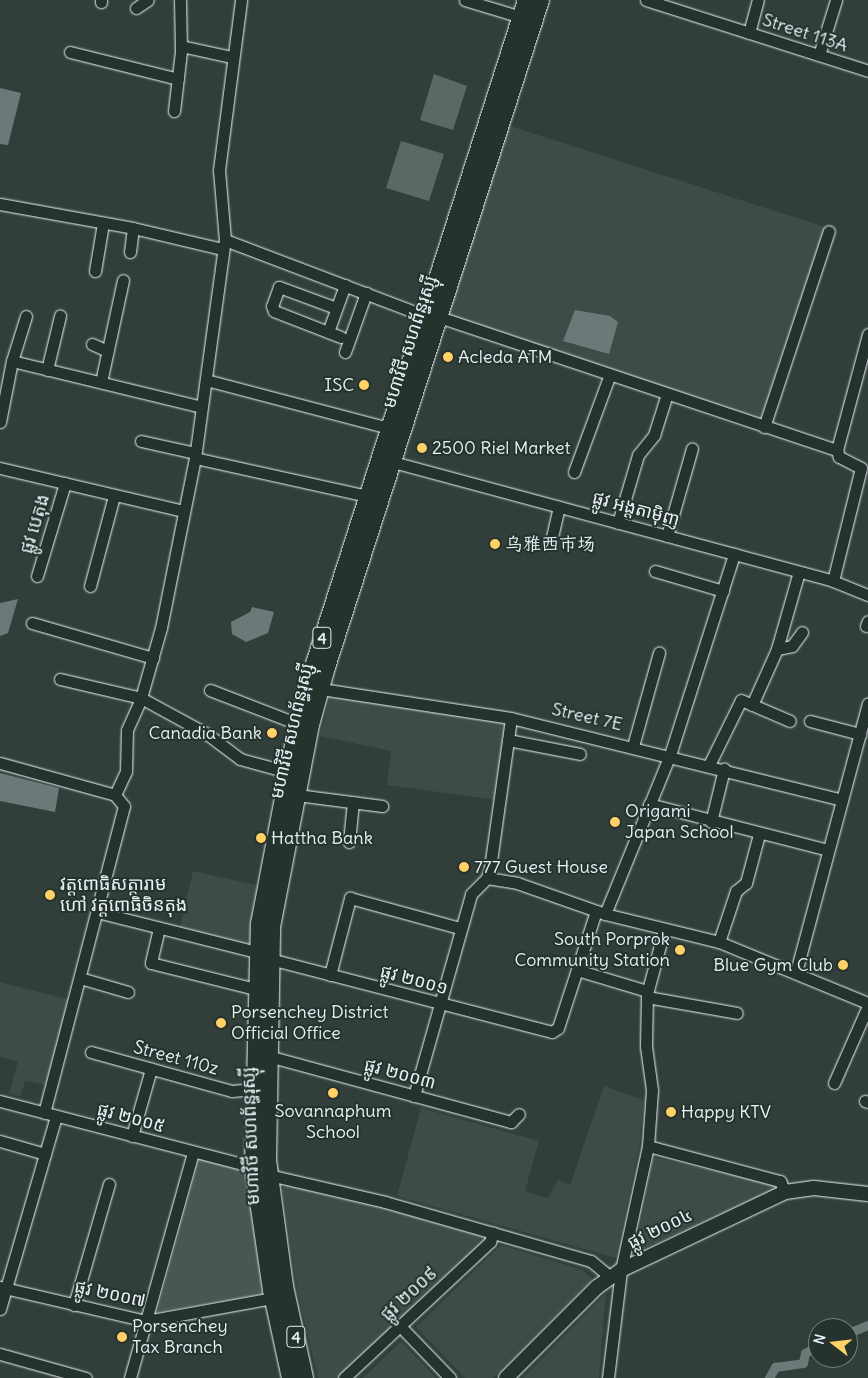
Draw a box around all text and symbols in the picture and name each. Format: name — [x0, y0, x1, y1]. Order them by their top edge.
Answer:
street label: Street 113A — [760, 9, 850, 57]
street label: មហាវិថី សហព័ន្ធរុស្ស៊ី — [378, 273, 442, 411]
place label: Acleda ATM — [458, 346, 552, 368]
marker: Acleda ATM — [442, 351, 454, 363]
place label: ISC — [324, 374, 354, 396]
marker: ISC — [358, 379, 370, 391]
place label: 2500 Riel Market — [432, 437, 571, 459]
marker: 2500 Riel Market — [416, 442, 428, 454]
street label: ផ្លូវ អង្តតាម៉ិញ — [590, 487, 682, 531]
street label: ផ្លូវ បេតុង — [16, 492, 54, 556]
place label: 乌雅西市场 — [505, 533, 595, 555]
marker: 乌雅西市场 — [489, 538, 501, 550]
road number: 4 — [312, 624, 332, 651]
street label: មហាវិថី សហព័ន្ធរុស្ស៊ី — [266, 661, 318, 801]
street label: Street 7E — [550, 698, 624, 736]
place label: Canadia Bank — [149, 722, 262, 744]
marker: Canadia Bank — [266, 727, 278, 739]
place label: Origami Japan School — [625, 801, 733, 844]
marker: Origami Japan School — [609, 816, 621, 828]
place label: Hattha Bank — [271, 827, 373, 849]
marker: Hattha Bank — [255, 832, 267, 844]
place label: 777 Guest House — [474, 856, 608, 878]
marker: 777 Guest House — [458, 861, 470, 873]
place label: វត្តពោធិសត្តារាម ហៅ វត្តពោធិចិនតុង — [60, 874, 187, 916]
marker: វត្តពោធិសត្តារាម ហៅ វត្តពោធិចិនតុង — [44, 889, 56, 901]
place label: South Porprok Community Station — [515, 929, 670, 972]
marker: South Porprok Community Station — [674, 944, 686, 956]
place label: Blue Gym Club — [713, 954, 833, 976]
marker: Blue Gym Club — [837, 959, 849, 971]
street label: ផ្លូវ ២០០១ — [378, 961, 450, 999]
place label: Porsenchey District Official Office — [231, 1002, 389, 1044]
marker: Porsenchey District Official Office — [215, 1017, 227, 1029]
street label: Street 110z — [131, 1036, 221, 1080]
street label: ផ្លូវ ២០០៣ — [362, 1054, 438, 1094]
street label: មហាវិថី សហព័ន្ធរុស្ស៊ី — [238, 1066, 264, 1206]
marker: Sovannaphum School — [327, 1087, 339, 1099]
street label: ផ្លូវ ២០០៥ — [95, 1099, 167, 1137]
place label: Sovannaphum School — [274, 1101, 392, 1144]
place label: Happy KTV — [681, 1101, 771, 1123]
marker: Happy KTV — [665, 1106, 677, 1118]
street label: ផ្លូវ ២០០៤ — [624, 1204, 696, 1254]
street label: ផ្លូវ ២០០៩ — [376, 1262, 442, 1326]
street label: ផ្លូវ ២០០៧ — [73, 1276, 147, 1312]
place label: Porsenchey Tax Branch — [132, 1316, 228, 1358]
north arrow — [808, 1318, 858, 1368]
road number: 4 — [286, 1324, 306, 1350]
marker: Porsenchey Tax Branch — [116, 1331, 128, 1343]
text: N — [810, 1332, 830, 1346]

